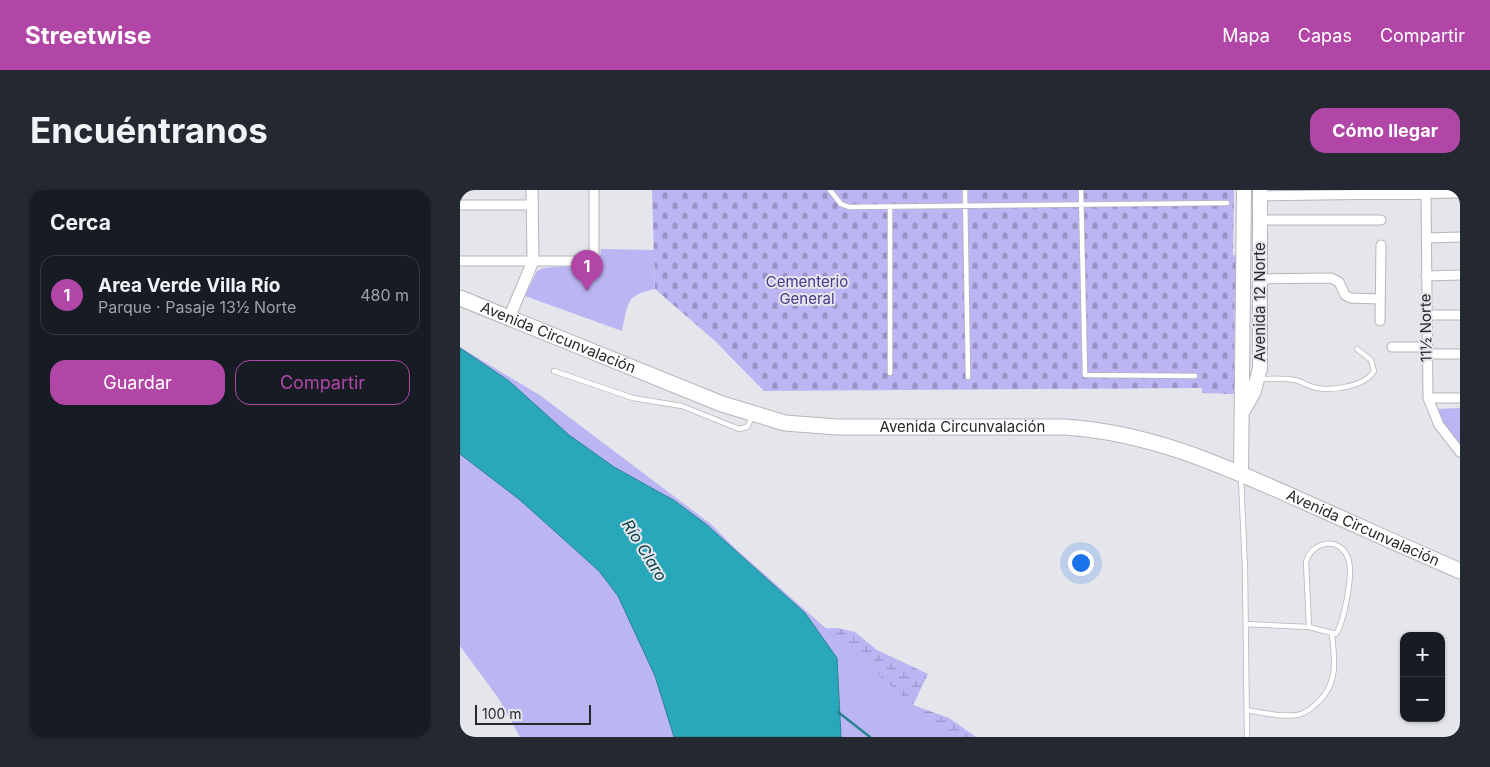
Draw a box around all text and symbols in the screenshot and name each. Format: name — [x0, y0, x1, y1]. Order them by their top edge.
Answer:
text: Streetwise — [25, 21, 151, 50]
text: Mapa — [1222, 25, 1270, 46]
text: Capas — [1298, 25, 1352, 46]
text: Compartir — [1380, 25, 1465, 46]
button: Cómo llegar — [1310, 108, 1460, 153]
text: Encuéntranos — [30, 109, 268, 151]
text: Cerca — [50, 210, 111, 235]
street label: Avenida 12 Norte — [1250, 242, 1269, 362]
pin: 1 — [571, 250, 603, 291]
park label: Cementerio General — [766, 272, 848, 308]
text: Area Verde Villa Río — [98, 274, 280, 297]
text: 1 — [64, 285, 70, 305]
text: 480 m — [360, 285, 409, 305]
street label: 11½ Norte — [1415, 293, 1436, 363]
text: Parque · Pasaje 13½ Norte — [98, 297, 296, 317]
street label: Avenida Circunvalación — [478, 297, 639, 377]
button: Guardar — [50, 360, 225, 405]
button: Compartir — [235, 360, 410, 405]
street label: Avenida Circunvalación — [880, 417, 1045, 436]
street label: Avenida Circunvalación — [1284, 485, 1443, 570]
water label: Río Claro — [618, 515, 672, 585]
your location — [1068, 550, 1094, 576]
map controls — [1400, 632, 1445, 722]
button: + — [1400, 632, 1445, 677]
button: − — [1400, 677, 1445, 722]
scale bar — [475, 702, 591, 725]
text: 100 m — [482, 705, 522, 722]

